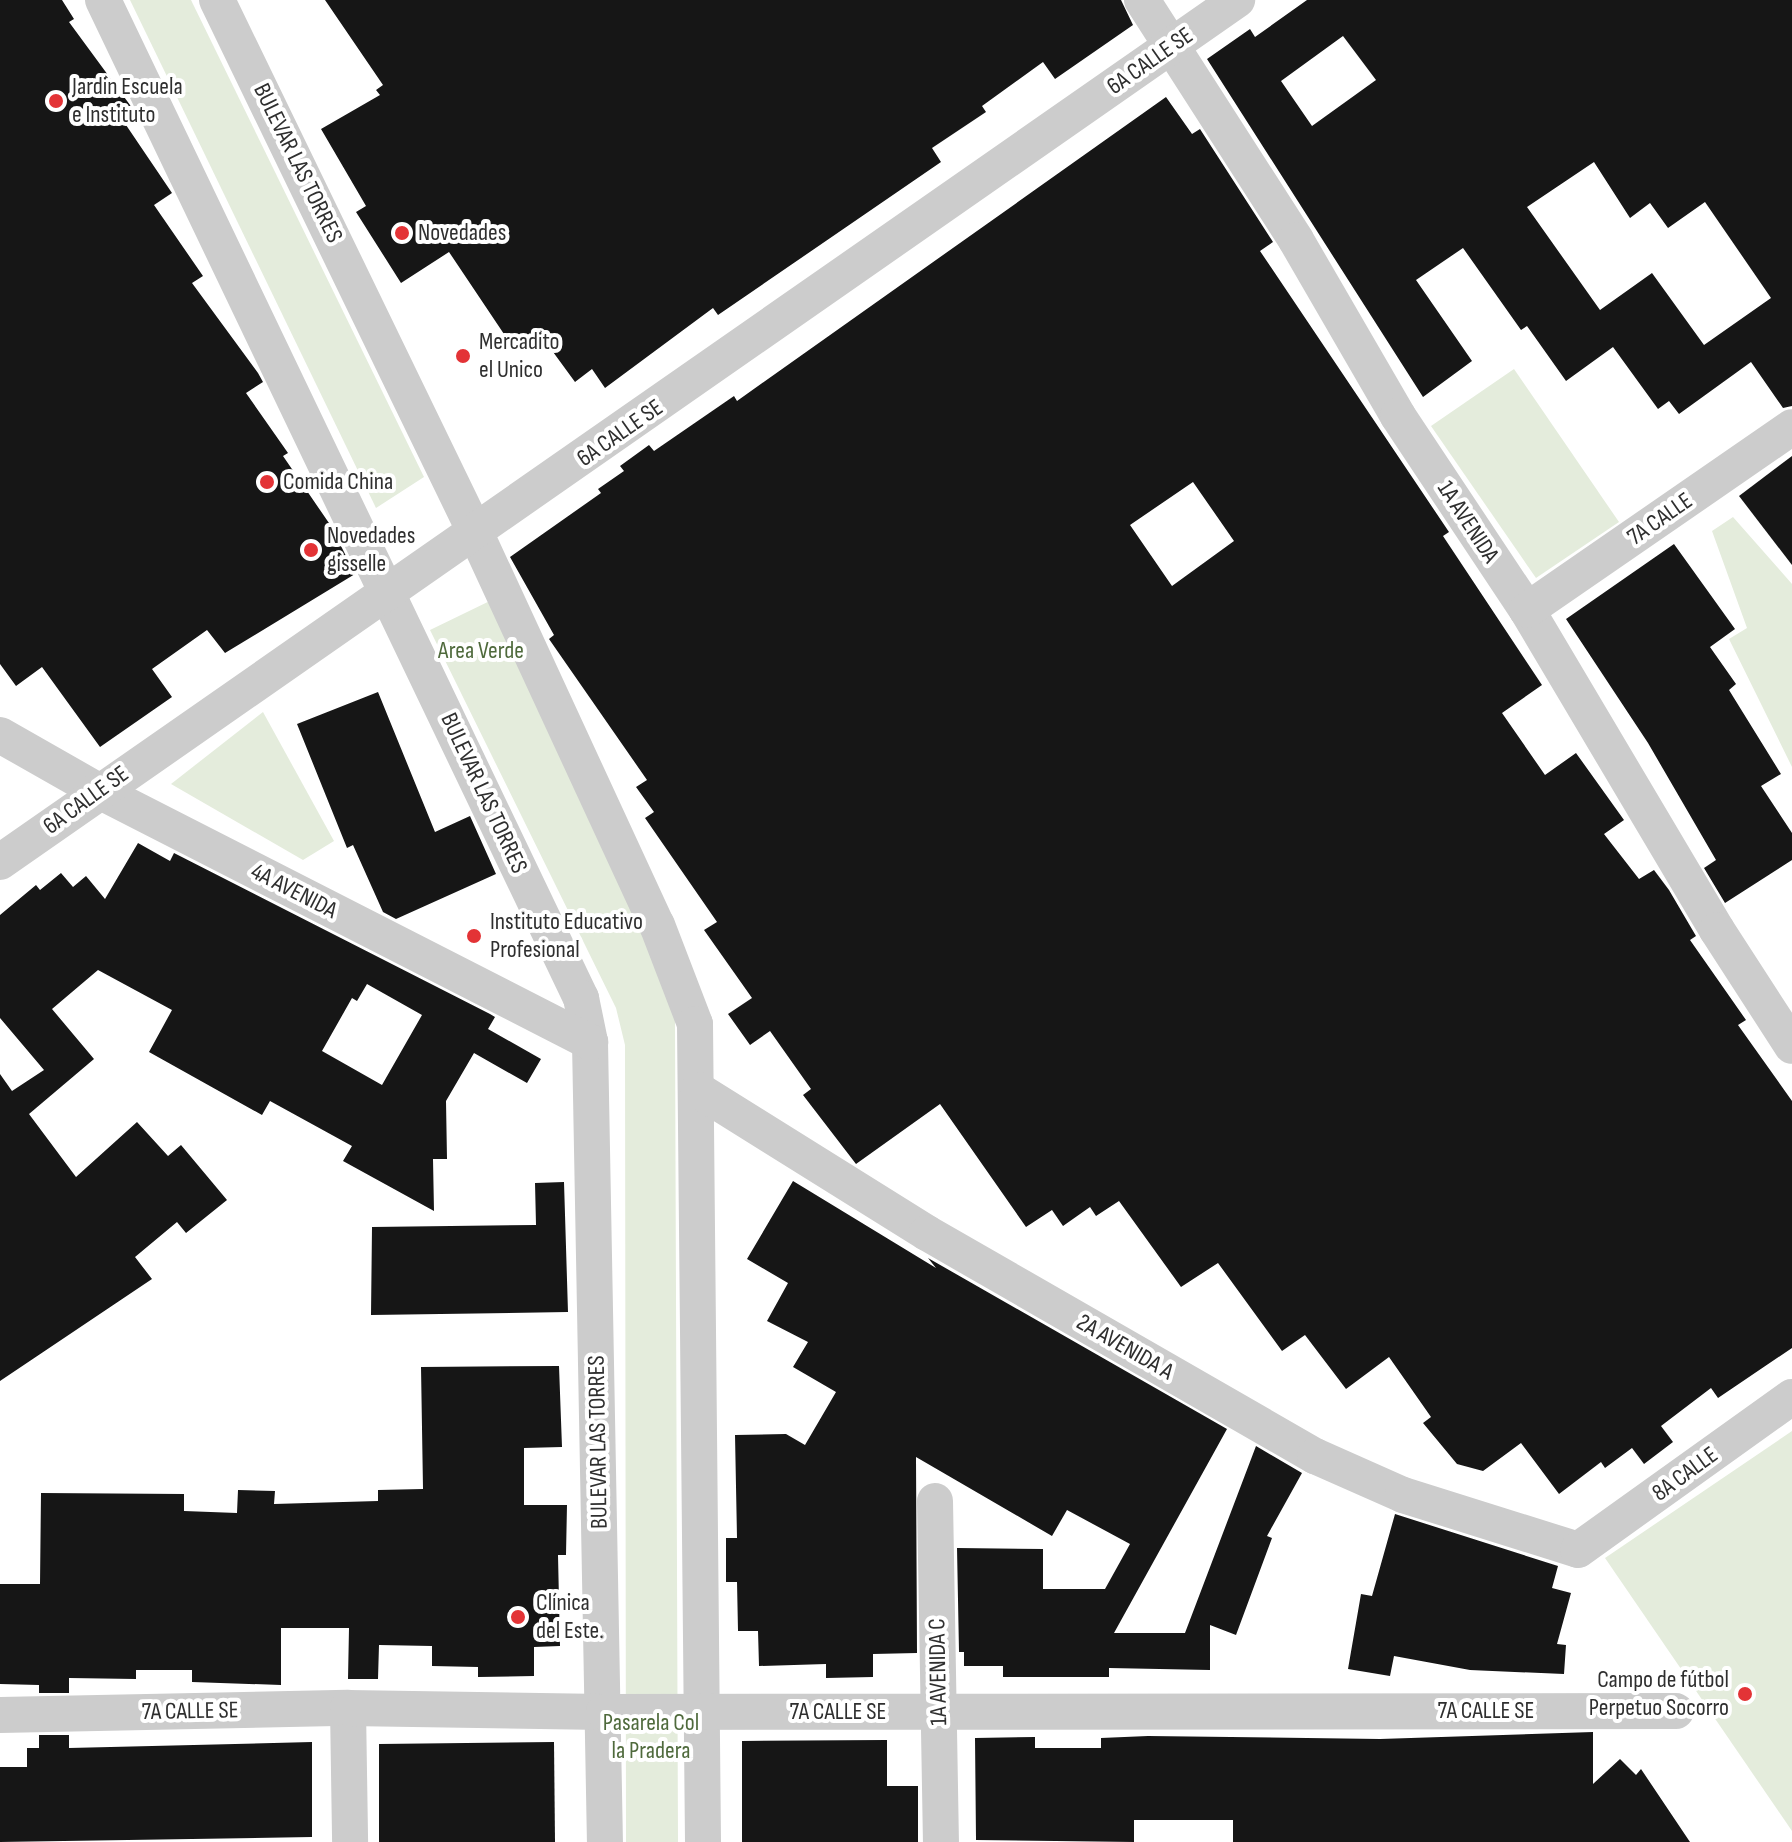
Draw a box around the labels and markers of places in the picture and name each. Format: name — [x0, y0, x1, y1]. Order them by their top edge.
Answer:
place label: Jardin Escuela e Instituto — [72, 73, 183, 129]
marker: Jardin Escuela e Instituto — [47, 92, 65, 110]
place label: Novedades — [418, 219, 506, 247]
marker: Novedades — [393, 224, 411, 242]
place label: Mercadito el Unico — [479, 328, 559, 384]
marker: Mercadito el Unico — [454, 347, 472, 365]
place label: Comida China — [283, 468, 393, 496]
marker: Comida China — [258, 473, 276, 491]
place label: Novedades gisselle — [327, 522, 415, 578]
marker: Novedades gisselle — [302, 541, 320, 559]
place label: Instituto Educativo Profesional — [490, 908, 643, 964]
marker: Instituto Educativo Profesional — [465, 927, 483, 945]
place label: Clínica del Este. — [536, 1589, 604, 1645]
marker: Clínica del Este. — [507, 1606, 529, 1628]
place label: Campo de fútbol Perpetuo Socorro — [1589, 1666, 1729, 1722]
marker: Campo de fútbol Perpetuo Socorro — [1736, 1685, 1754, 1703]

